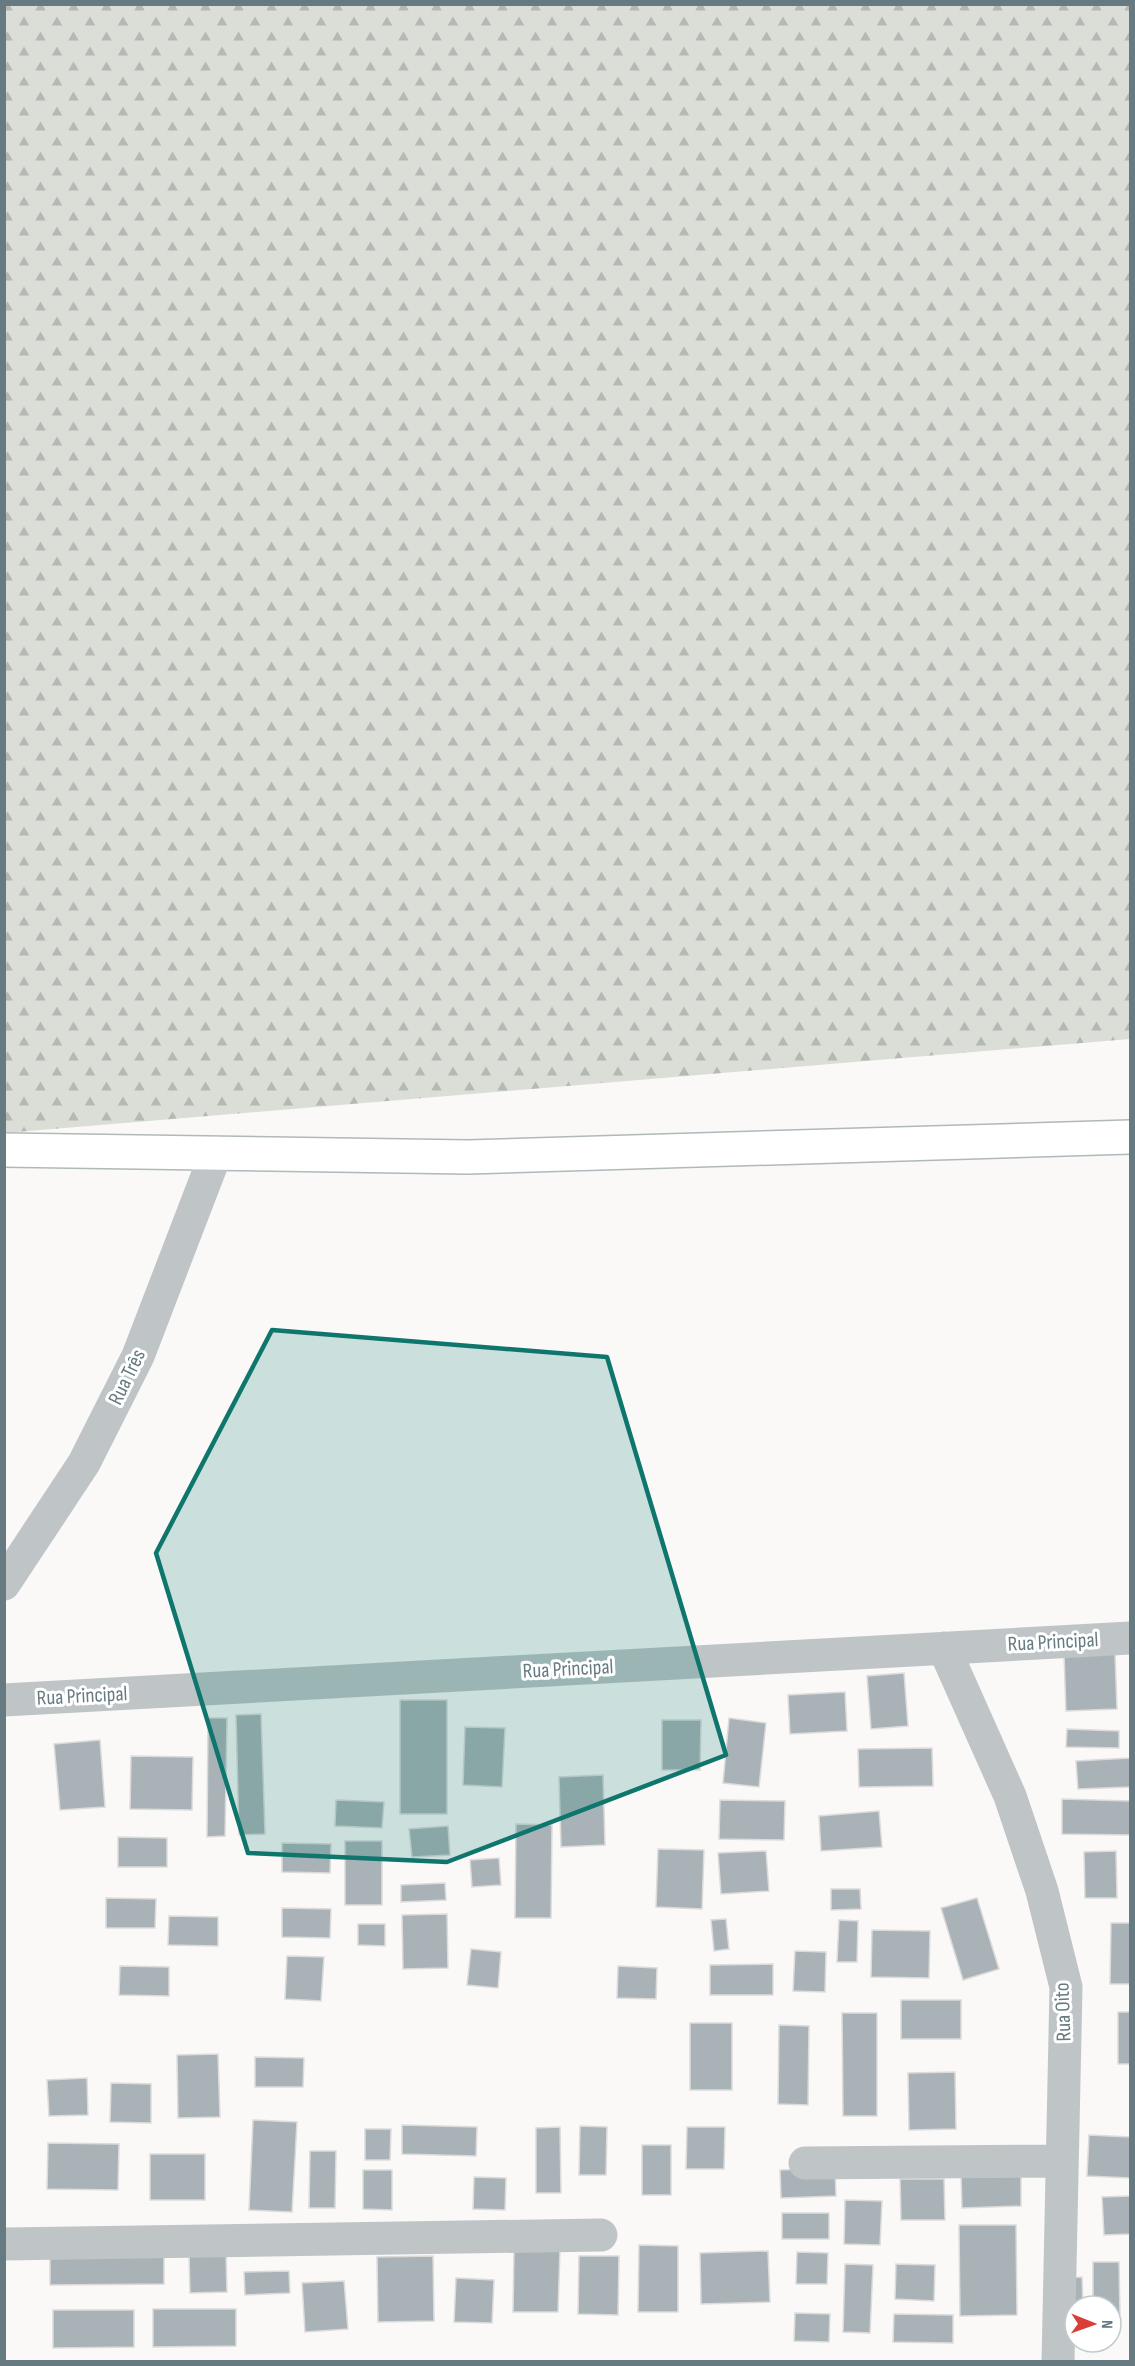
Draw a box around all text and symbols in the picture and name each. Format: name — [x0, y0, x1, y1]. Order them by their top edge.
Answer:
street label: Rua Três — [103, 1345, 151, 1409]
street label: Rua Principal — [1007, 1627, 1099, 1657]
street label: Rua Principal — [522, 1654, 614, 1684]
street label: Rua Principal — [36, 1681, 128, 1711]
street label: Rua Oito — [1049, 1982, 1077, 2042]
north arrow — [1063, 2294, 1123, 2354]
text: N — [1097, 2320, 1116, 2329]

